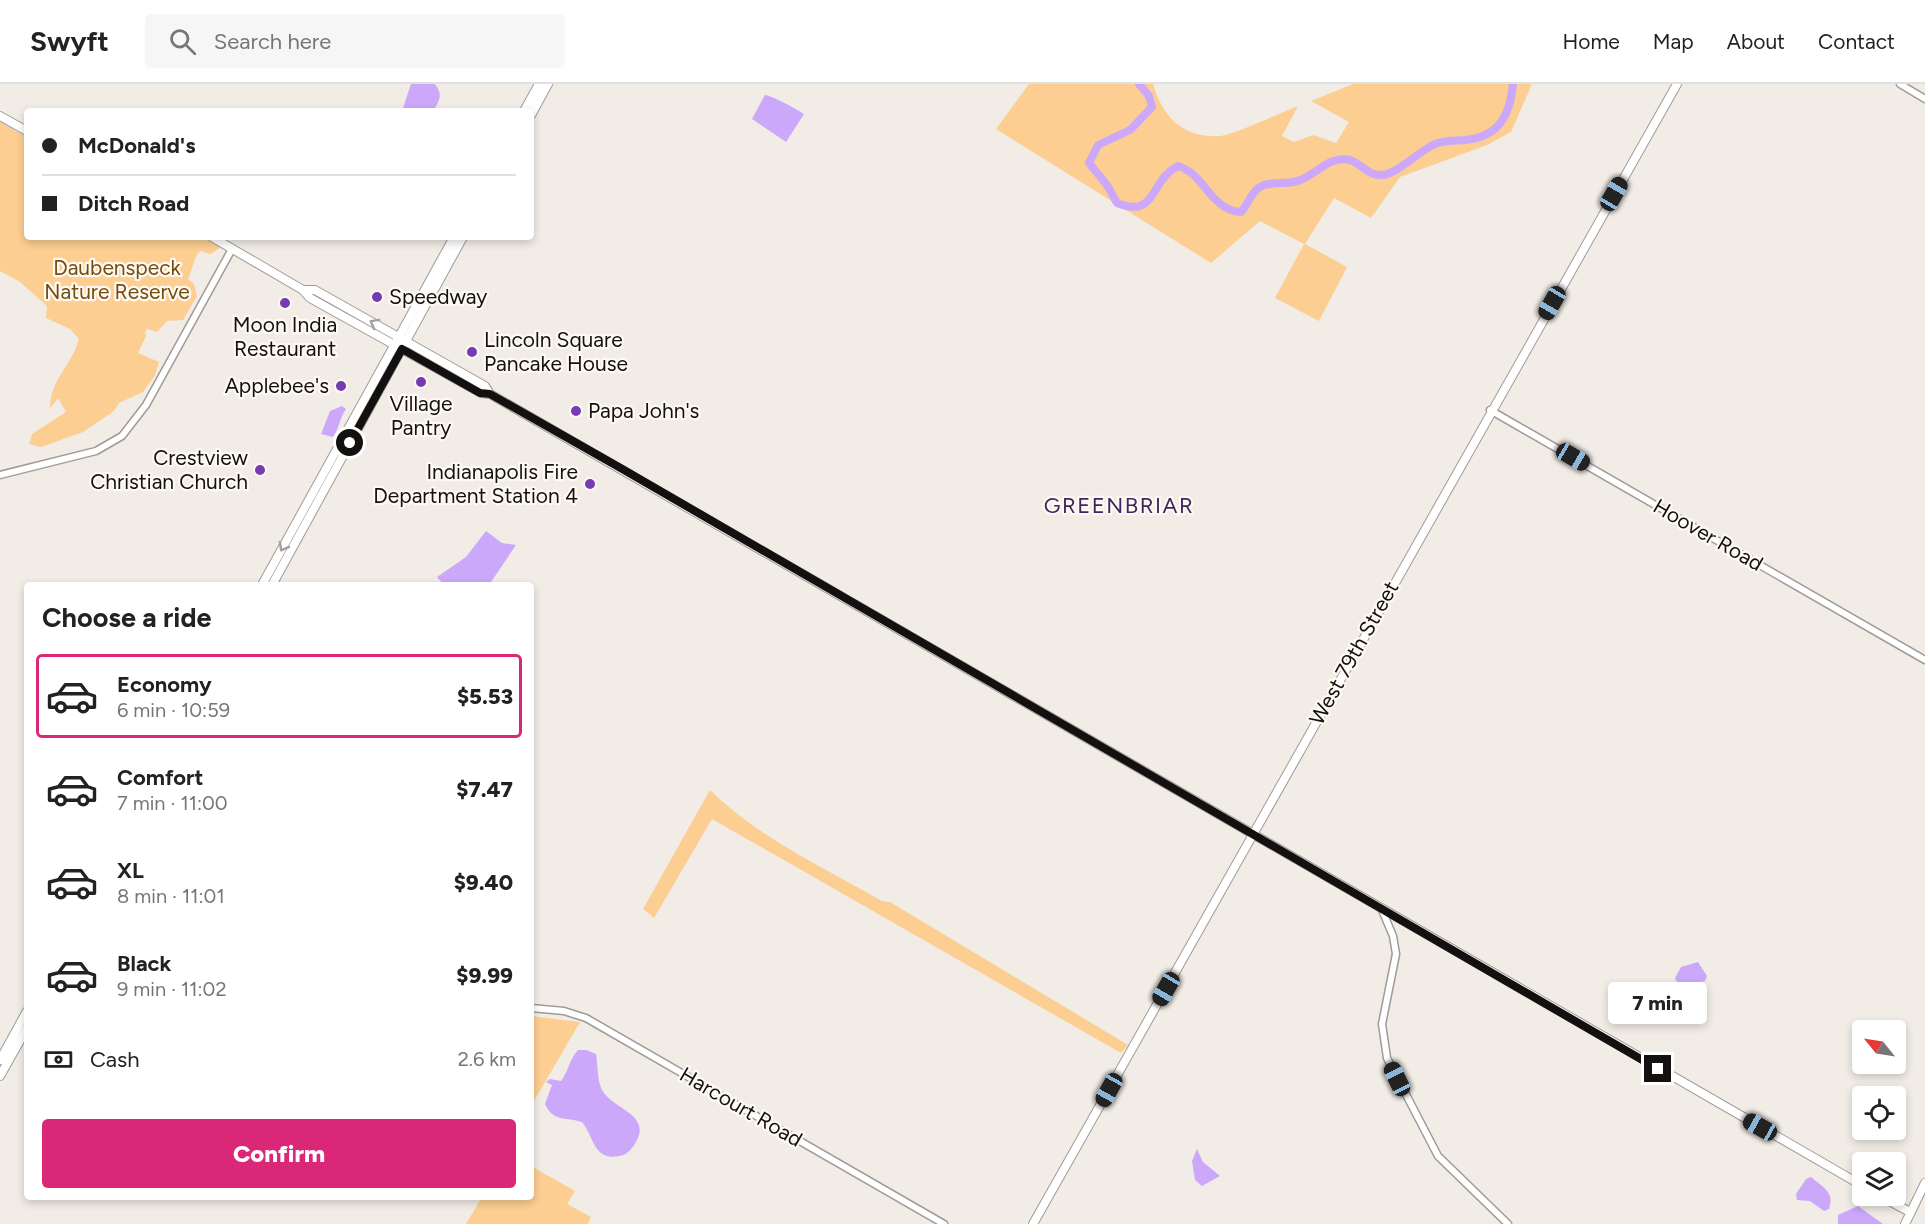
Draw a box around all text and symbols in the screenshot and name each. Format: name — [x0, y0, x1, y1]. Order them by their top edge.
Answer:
search box — [145, 14, 565, 68]
text: Swyft — [30, 24, 109, 58]
icon: search — [166, 25, 199, 58]
text: Search here — [214, 28, 331, 55]
text: Home — [1563, 29, 1620, 54]
text: Map — [1653, 29, 1694, 54]
text: About — [1727, 29, 1785, 54]
text: Contact — [1818, 29, 1895, 54]
text: McDonald's — [78, 132, 195, 159]
car — [1597, 174, 1631, 214]
text: Ditch Road — [78, 190, 189, 217]
park label: Daubenspeck Nature Reserve — [44, 255, 190, 304]
car — [1535, 283, 1569, 323]
place label: Speedway — [389, 284, 487, 309]
marker: Speedway — [370, 290, 384, 304]
marker: Moon India Restaurant — [278, 296, 292, 310]
place label: Moon India Restaurant — [233, 312, 337, 361]
one-way arrow — [369, 319, 380, 330]
place label: Lincoln Square Pancake House — [484, 327, 628, 376]
marker: Lincoln Square Pancake House — [465, 345, 479, 359]
place label: Applebee's — [225, 373, 329, 398]
marker: Village Pantry — [414, 375, 428, 389]
marker: Applebee's — [334, 379, 348, 393]
place label: Village Pantry — [389, 391, 453, 440]
place label: Papa John's — [588, 398, 699, 423]
marker: Papa John's — [569, 404, 583, 418]
route start — [336, 429, 363, 456]
car — [1553, 440, 1593, 474]
place label: Crestview Christian Church — [90, 445, 249, 494]
place label: Indianapolis Fire Department Station 4 — [373, 459, 578, 508]
marker: Crestview Christian Church — [253, 463, 267, 477]
marker: Indianapolis Fire Department Station 4 — [583, 477, 597, 491]
district label: GREENBRIAR — [1044, 492, 1194, 519]
street label: Hoover Road — [1649, 493, 1768, 576]
one-way arrow — [279, 541, 290, 551]
street label: West 79th Street — [1304, 576, 1403, 729]
text: Choose a ride — [42, 601, 211, 634]
icon: car — [45, 669, 99, 723]
text: Economy — [117, 671, 212, 698]
text: $5.53 — [457, 683, 513, 710]
text: 6 min · 10:59 — [117, 698, 230, 722]
icon: car — [45, 762, 99, 816]
text: Comfort — [117, 764, 203, 791]
text: $7.47 — [456, 776, 513, 803]
text: 7 min · 11:00 — [117, 791, 228, 815]
icon: car — [45, 855, 99, 909]
text: XL — [117, 857, 144, 884]
text: $9.40 — [454, 869, 513, 896]
text: 8 min · 11:01 — [117, 884, 225, 908]
icon: car — [45, 948, 99, 1002]
text: Black — [117, 950, 171, 977]
text: $9.99 — [456, 962, 513, 989]
car — [1149, 969, 1183, 1009]
text: 9 min · 11:02 — [117, 977, 227, 1001]
callout: 7 min — [1608, 982, 1708, 1024]
text: 7 min — [1632, 991, 1683, 1015]
north arrow — [1852, 1020, 1906, 1074]
map controls — [1852, 1020, 1906, 1206]
icon: cash — [42, 1043, 75, 1076]
text: Cash — [90, 1046, 140, 1073]
text: 2.6 km — [458, 1047, 516, 1071]
route end — [1644, 1055, 1671, 1082]
car — [1381, 1059, 1413, 1099]
street label: Harcourt Road — [676, 1061, 807, 1152]
car — [1092, 1070, 1126, 1110]
button: locate — [1852, 1086, 1906, 1140]
car — [1740, 1110, 1780, 1144]
button: Confirm — [42, 1119, 516, 1188]
button: layers — [1852, 1152, 1906, 1206]

